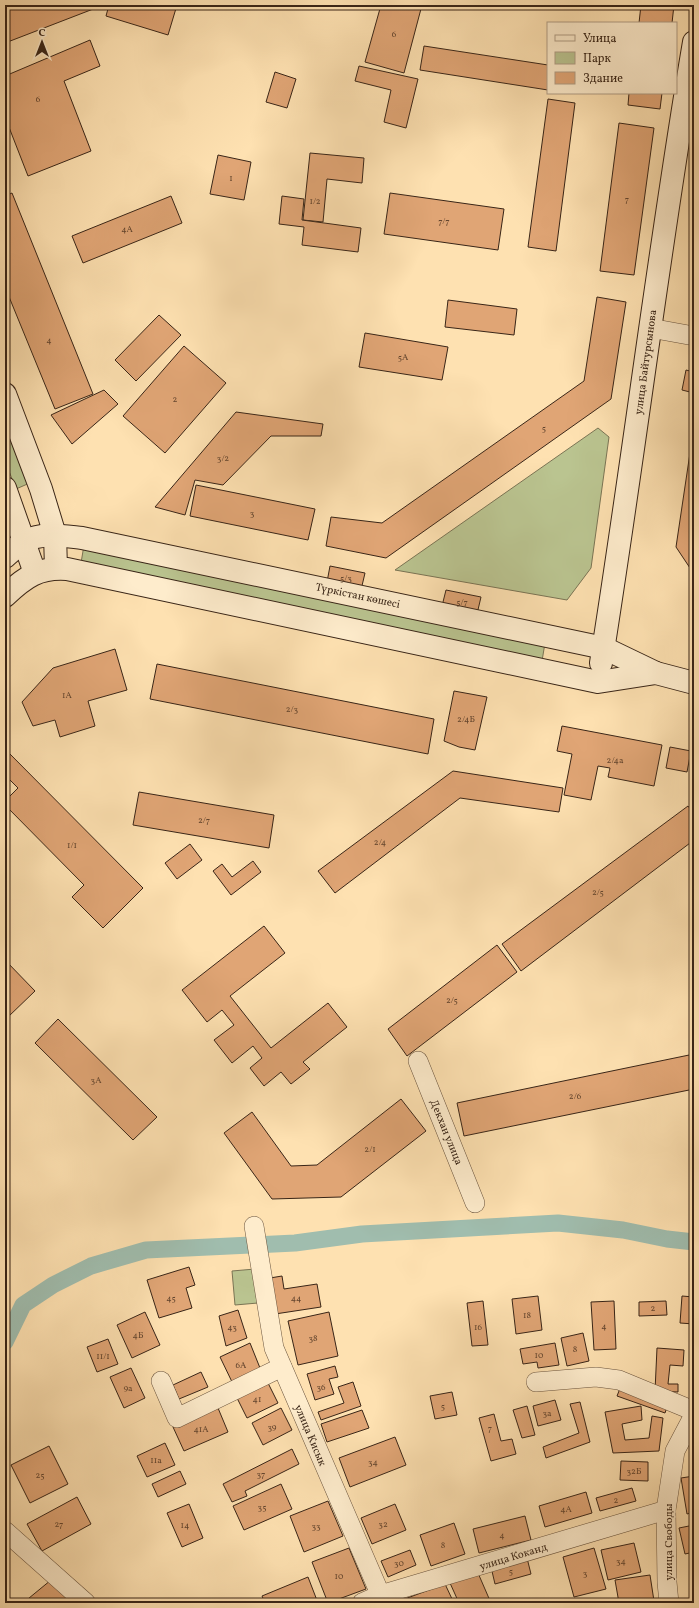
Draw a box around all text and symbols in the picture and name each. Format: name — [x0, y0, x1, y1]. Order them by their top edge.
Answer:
north arrow — [22, 22, 62, 62]
legend — [547, 22, 677, 94]
text: С — [38, 26, 46, 41]
house number: 6 — [392, 28, 397, 41]
text: Улица — [583, 31, 616, 47]
text: Парк — [583, 51, 611, 67]
text: Здание — [583, 71, 623, 87]
house number: 6 — [36, 93, 41, 106]
house number: 1 — [229, 172, 233, 185]
house number: 7 — [625, 193, 629, 206]
house number: 1/2 — [309, 195, 321, 208]
house number: 7/7 — [438, 215, 450, 228]
house number: 4А — [121, 223, 134, 236]
street label: улица Байтурсынова — [632, 308, 661, 416]
house number: 4 — [46, 334, 52, 347]
house number: 5А — [398, 351, 409, 364]
house number: 2 — [173, 393, 178, 406]
house number: 5 — [542, 422, 546, 435]
house number: 3/2 — [217, 452, 229, 465]
house number: 3 — [250, 507, 255, 520]
house number: 5/3 — [340, 572, 352, 585]
street label: Түркістан көшесі — [314, 580, 401, 613]
house number: 5/7 — [456, 596, 468, 609]
house number: 1А — [62, 689, 73, 702]
house number: 2/3 — [286, 703, 299, 716]
house number: 2/4Б — [457, 713, 475, 726]
house number: 2/4а — [607, 754, 624, 767]
house number: 2/7 — [198, 814, 210, 827]
house number: 2/4 — [374, 836, 386, 849]
house number: 1/1 — [67, 839, 77, 852]
house number: 2/5 — [592, 886, 604, 899]
house number: 2/5 — [446, 994, 458, 1007]
house number: 3А — [91, 1074, 102, 1087]
house number: 2/6 — [569, 1090, 582, 1103]
street label: Декхан улица — [426, 1098, 466, 1168]
house number: 2/1 — [364, 1143, 376, 1156]
house number: 45 — [166, 1292, 176, 1305]
house number: 44 — [291, 1292, 301, 1305]
house number: 2 — [651, 1302, 656, 1315]
house number: 18 — [523, 1309, 531, 1322]
house number: 4 — [601, 1320, 607, 1333]
house number: 43 — [227, 1321, 237, 1334]
house number: 16 — [474, 1321, 482, 1334]
house number: 4Б — [133, 1329, 144, 1342]
house number: 38 — [308, 1332, 318, 1345]
house number: 8 — [573, 1343, 578, 1356]
house number: 10 — [535, 1349, 544, 1362]
house number: 11/1 — [96, 1350, 110, 1363]
house number: 6А — [236, 1359, 247, 1372]
house number: 36 — [316, 1381, 326, 1394]
house number: 9а — [123, 1382, 133, 1395]
house number: 41 — [253, 1393, 261, 1406]
house number: 5 — [441, 1400, 445, 1413]
street label: улица Кисык — [290, 1402, 329, 1469]
house number: 3а — [542, 1407, 552, 1420]
house number: 39 — [267, 1421, 277, 1434]
house number: 7 — [488, 1422, 492, 1435]
house number: 41А — [193, 1423, 209, 1436]
house number: 11а — [150, 1454, 162, 1467]
house number: 34 — [368, 1456, 378, 1469]
house number: 32Б — [627, 1465, 642, 1478]
house number: 37 — [257, 1468, 265, 1481]
house number: 25 — [35, 1469, 45, 1482]
house number: 2 — [614, 1494, 619, 1507]
house number: 35 — [258, 1501, 266, 1514]
house number: 4А — [560, 1503, 573, 1516]
street label: улица Свободы — [662, 1503, 677, 1581]
house number: 27 — [55, 1518, 63, 1531]
house number: 32 — [378, 1518, 388, 1531]
house number: 14 — [181, 1519, 189, 1532]
house number: 33 — [311, 1520, 321, 1533]
house number: 4 — [499, 1529, 505, 1542]
house number: 8 — [441, 1539, 446, 1552]
street label: улица Коканд — [478, 1540, 550, 1575]
house number: 34 — [616, 1555, 626, 1568]
house number: 30 — [394, 1557, 405, 1570]
house number: 5 — [509, 1565, 513, 1578]
house number: 3 — [583, 1567, 588, 1580]
house number: 10 — [335, 1570, 344, 1583]

